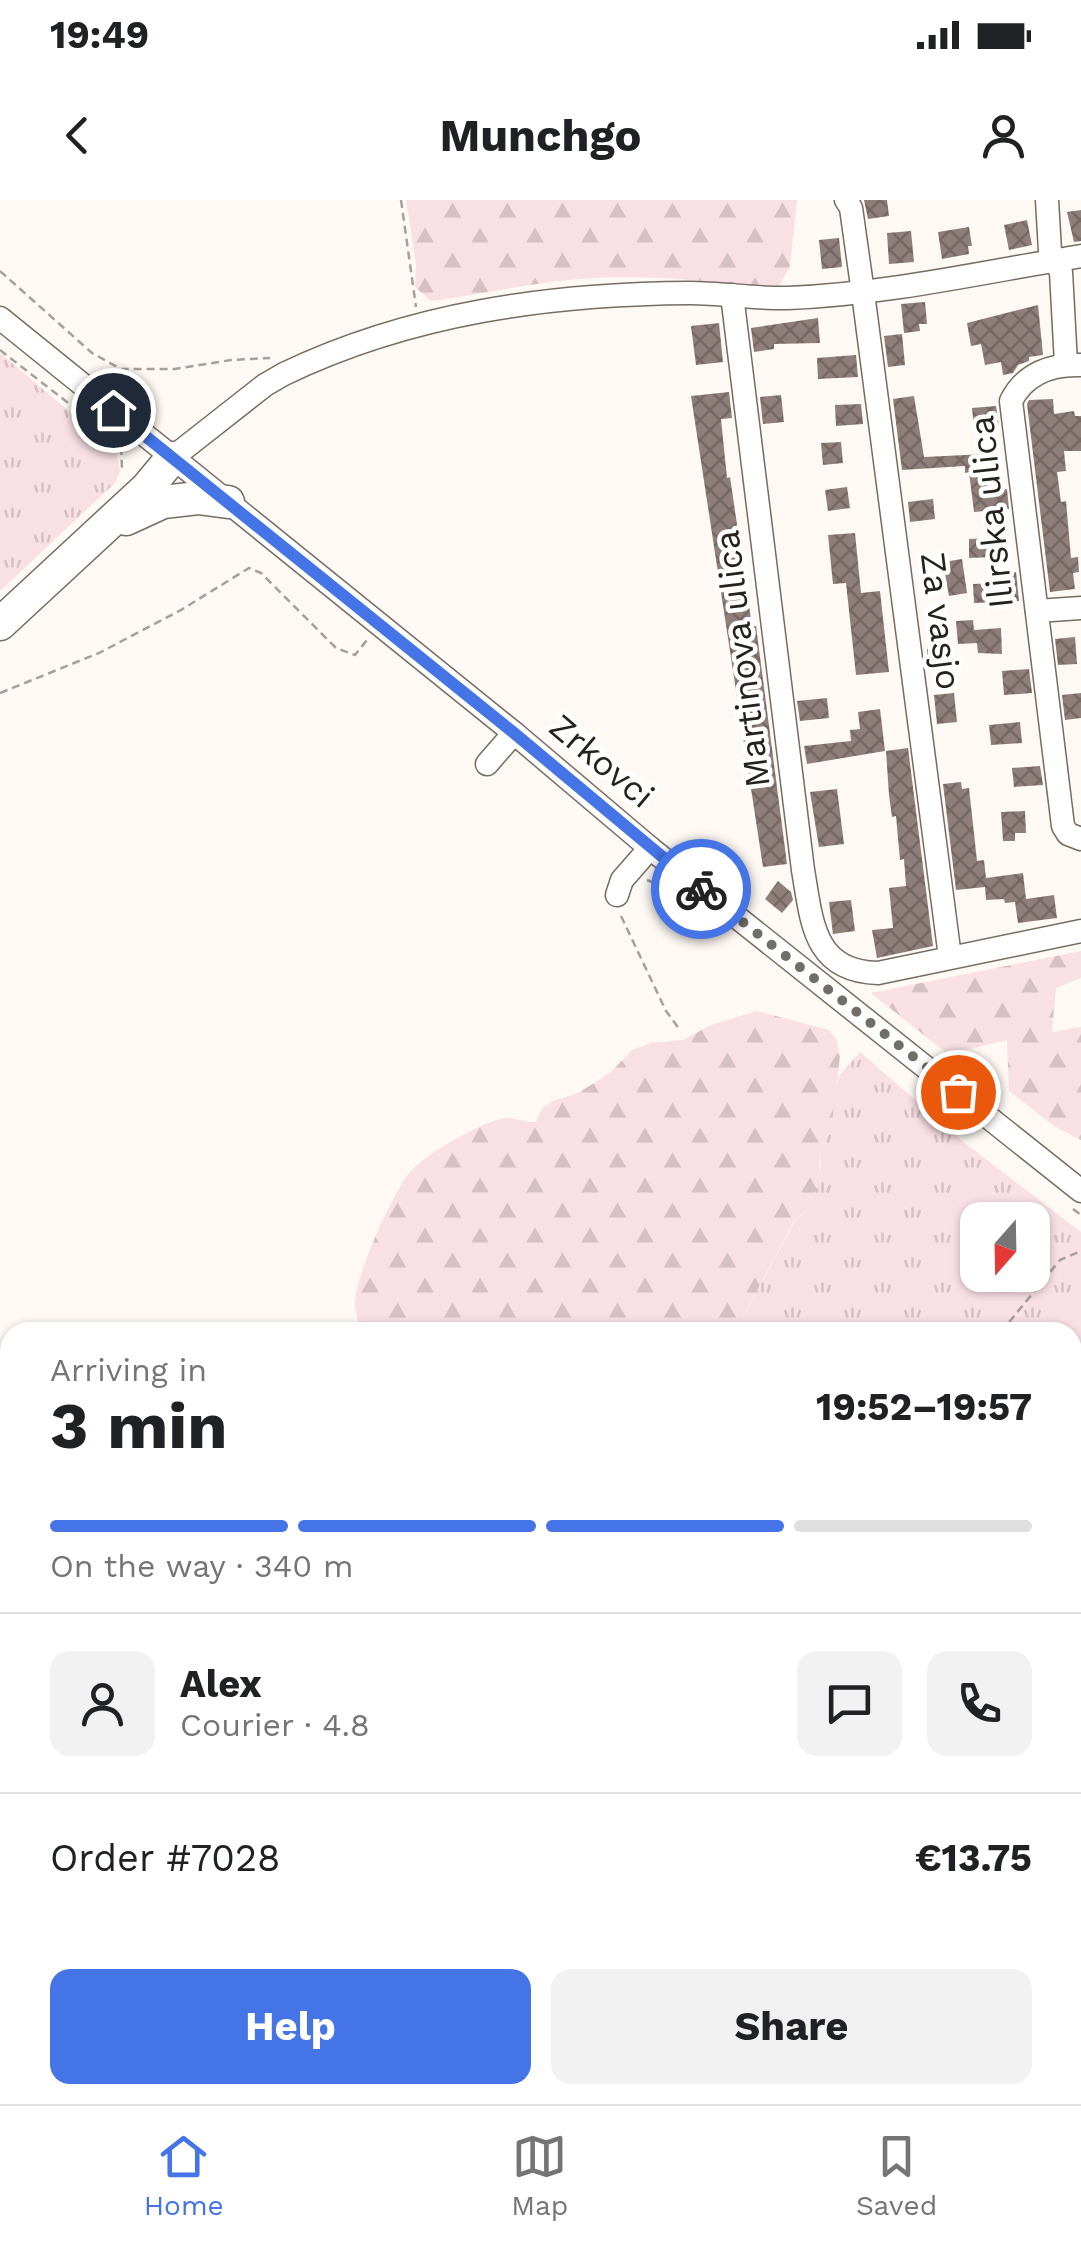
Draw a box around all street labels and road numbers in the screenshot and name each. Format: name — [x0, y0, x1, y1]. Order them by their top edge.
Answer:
street label: Ilirska ulica — [960, 414, 1022, 610]
street label: Martinova ulica — [705, 528, 779, 790]
street label: Za vasjo — [912, 550, 970, 692]
street label: Zrkovci — [541, 705, 663, 817]

